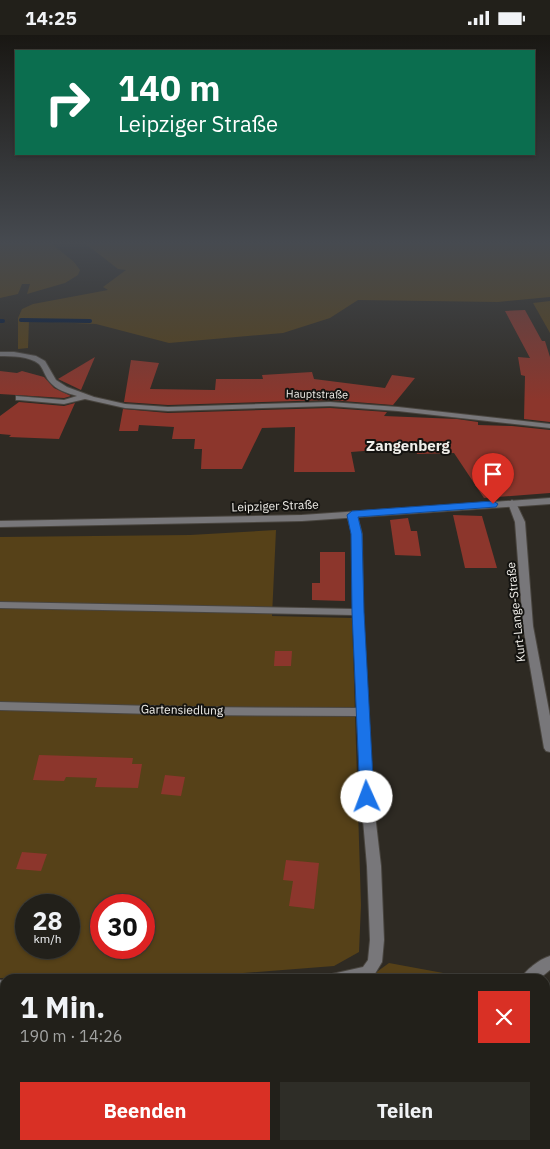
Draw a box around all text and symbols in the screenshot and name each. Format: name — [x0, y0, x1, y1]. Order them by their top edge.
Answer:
text: 14:25 — [25, 6, 77, 30]
text: 140 m — [118, 65, 221, 111]
icon: right — [35, 70, 100, 135]
text: Leipziger Straße — [118, 109, 278, 138]
street label: Hauptstraße — [286, 386, 348, 402]
district label: Zangenberg — [366, 436, 451, 455]
pin — [472, 453, 514, 504]
icon: arrive — [479, 460, 507, 488]
street label: Leipziger Straße — [231, 496, 319, 515]
street label: Kurt-Lange-Straße — [503, 561, 528, 663]
street label: Gartensiedlung — [141, 701, 224, 718]
position arrow — [340, 770, 392, 822]
speed limit sign: 30 — [90, 894, 155, 959]
text: 28 — [32, 904, 63, 937]
text: km/h — [33, 931, 62, 946]
text: 1 Min. — [20, 987, 105, 1026]
button: close — [478, 991, 530, 1043]
text: 190 m · 14:26 — [20, 1026, 122, 1046]
button: Beenden — [20, 1082, 270, 1140]
button: Teilen — [280, 1082, 530, 1140]

